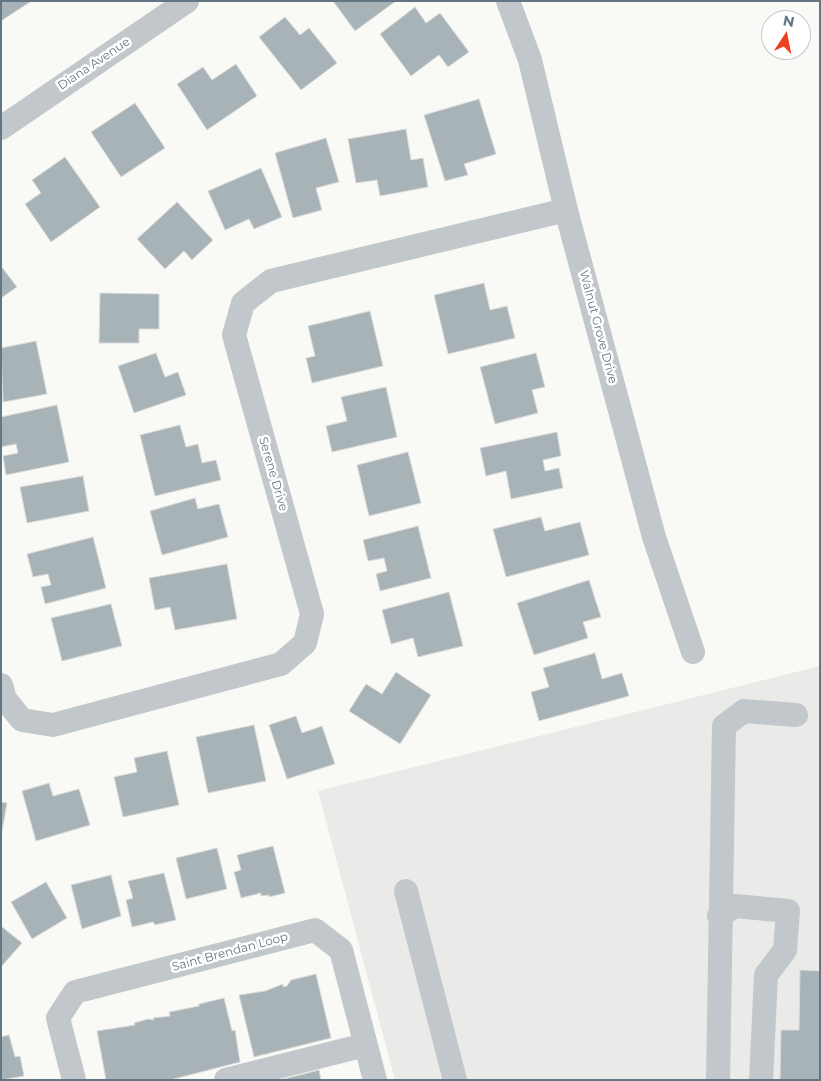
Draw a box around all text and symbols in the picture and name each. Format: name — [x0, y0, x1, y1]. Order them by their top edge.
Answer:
north arrow — [761, 10, 811, 60]
text: N — [781, 11, 796, 31]
street label: Diana Avenue — [55, 35, 133, 93]
street label: Walnut Grove Drive — [576, 269, 620, 385]
street label: Serene Drive — [256, 435, 290, 513]
street label: Saint Brendan Loop — [170, 930, 290, 974]

